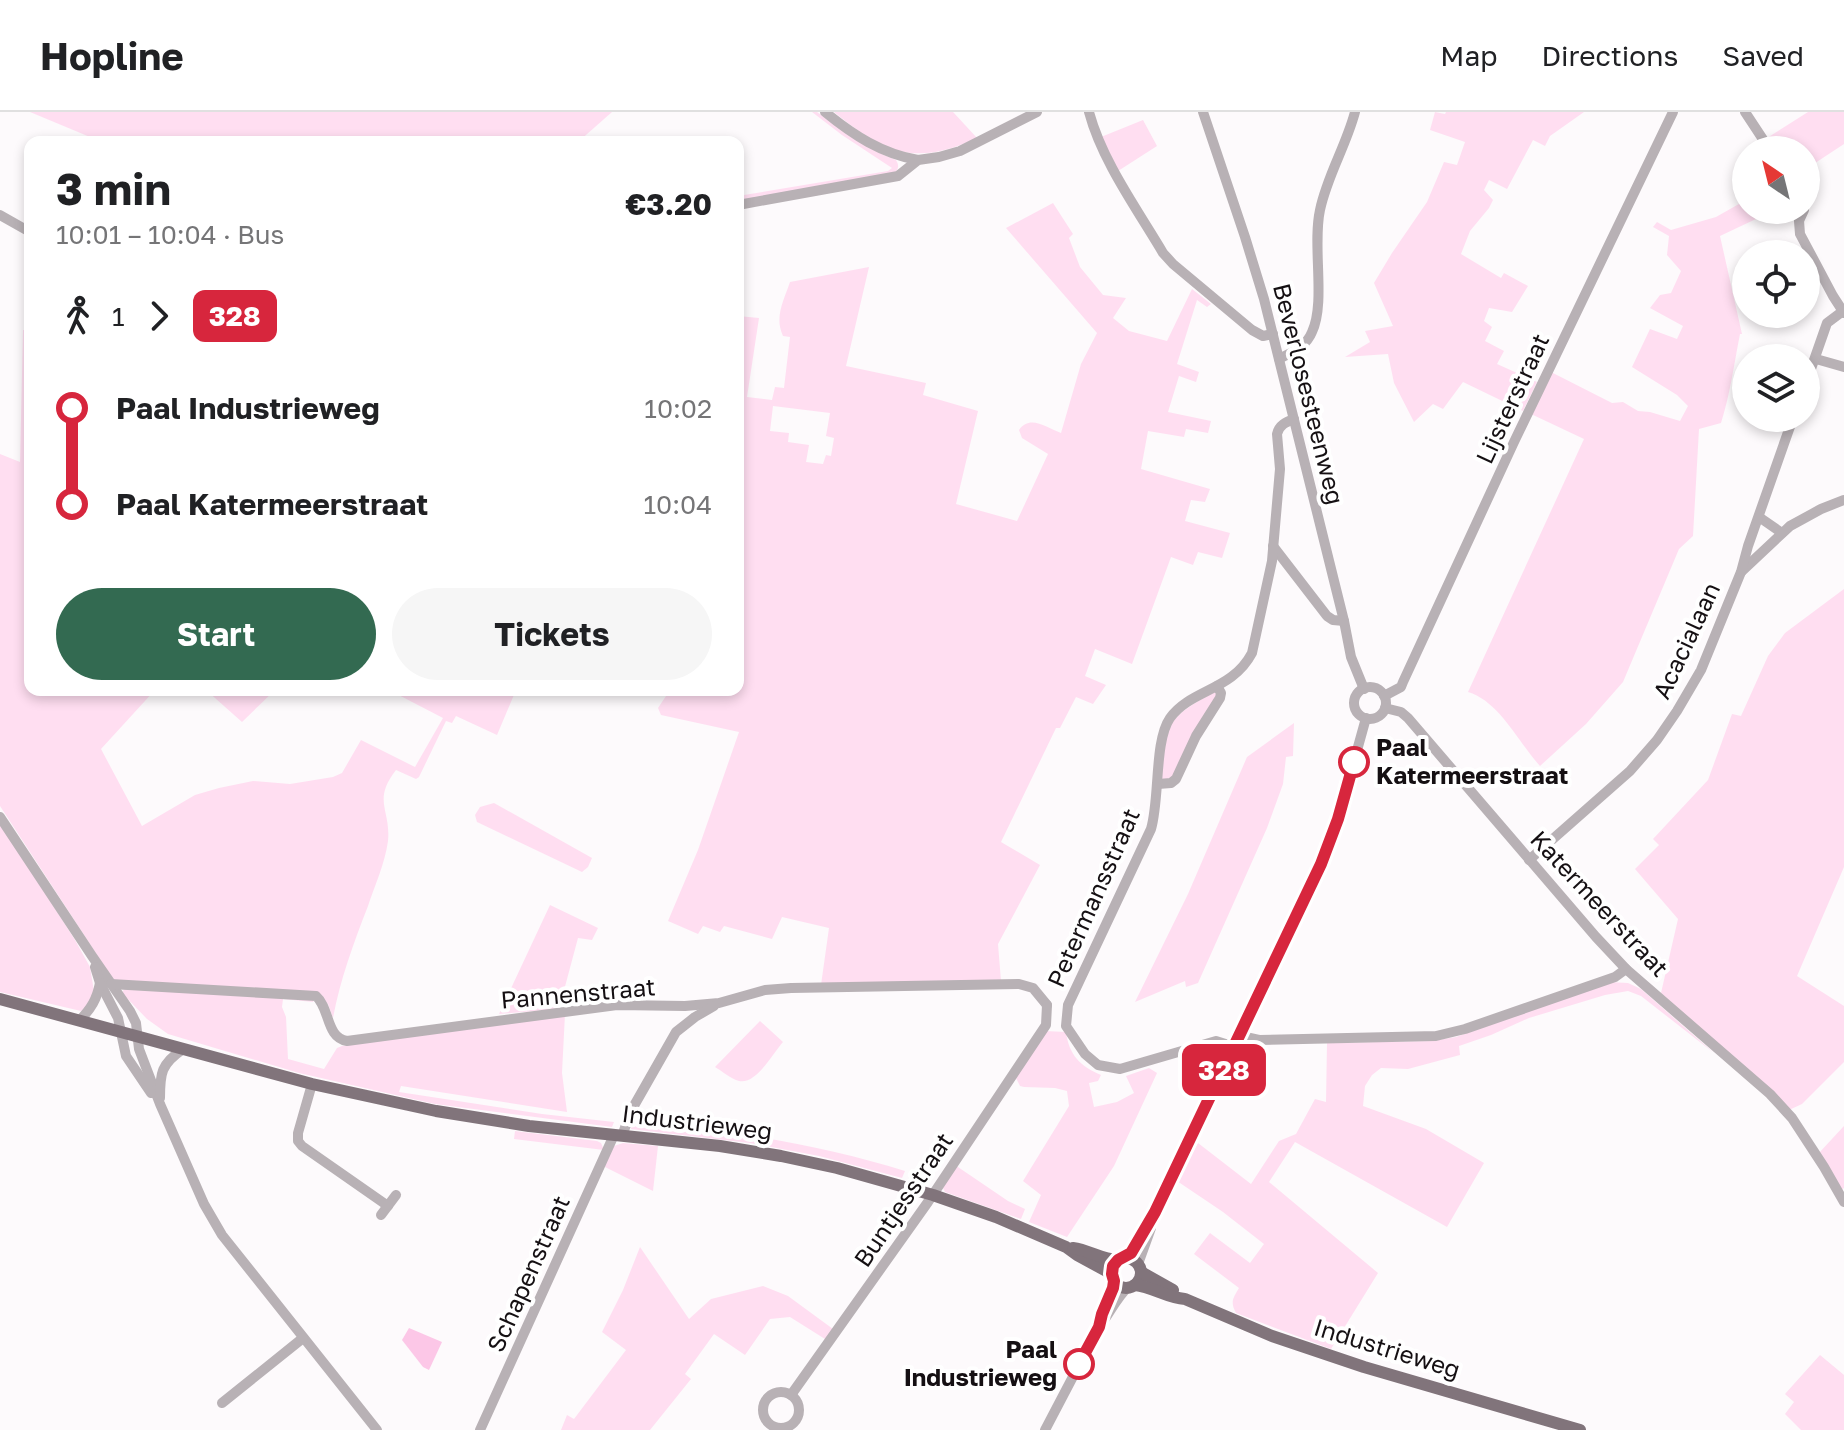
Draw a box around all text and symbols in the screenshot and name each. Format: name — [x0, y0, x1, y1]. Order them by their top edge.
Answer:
text: Hopline — [40, 33, 184, 78]
text: Map — [1440, 39, 1497, 72]
text: Directions — [1541, 39, 1678, 72]
text: Saved — [1722, 39, 1804, 72]
north arrow — [1732, 136, 1820, 224]
map controls — [1732, 136, 1820, 432]
text: 3 min — [56, 162, 171, 215]
text: €3.20 — [625, 186, 712, 222]
text: 10:01 – 10:04 · Bus — [56, 219, 284, 250]
button: locate — [1732, 240, 1820, 328]
street label: Beverlosesteenweg — [1268, 280, 1351, 507]
icon: walk — [56, 294, 100, 338]
icon: forward — [137, 294, 181, 338]
text: 328 — [209, 299, 261, 332]
text: 1 — [112, 301, 125, 332]
street label: Lijsterstraat — [1469, 329, 1554, 468]
button: layers — [1732, 344, 1820, 432]
text: Paal Industrieweg — [116, 390, 380, 426]
text: 10:02 — [644, 393, 712, 424]
text: Paal Katermeerstraat — [116, 486, 428, 522]
text: 10:04 — [643, 489, 712, 520]
street label: Acacialaan — [1646, 578, 1725, 703]
button: Start — [56, 588, 376, 680]
button: Tickets — [392, 588, 712, 680]
place label: Paal Katermeerstraat — [1376, 732, 1568, 789]
marker: Paal Katermeerstraat — [1339, 747, 1369, 777]
street label: Petermansstraat — [1040, 804, 1145, 991]
street label: Katermeerstraat — [1525, 824, 1675, 982]
street label: Pannenstraat — [499, 971, 656, 1014]
line badge: 328 — [1178, 1044, 1270, 1096]
text: 328 — [1198, 1053, 1250, 1086]
street label: Industrieweg — [620, 1098, 774, 1145]
street label: Buntjesstraat — [847, 1127, 958, 1272]
street label: Schapenstraat — [480, 1191, 575, 1356]
street label: Industrieweg — [1311, 1312, 1464, 1384]
place label: Paal Industrieweg — [904, 1334, 1057, 1391]
marker: Paal Industrieweg — [1064, 1349, 1094, 1379]

